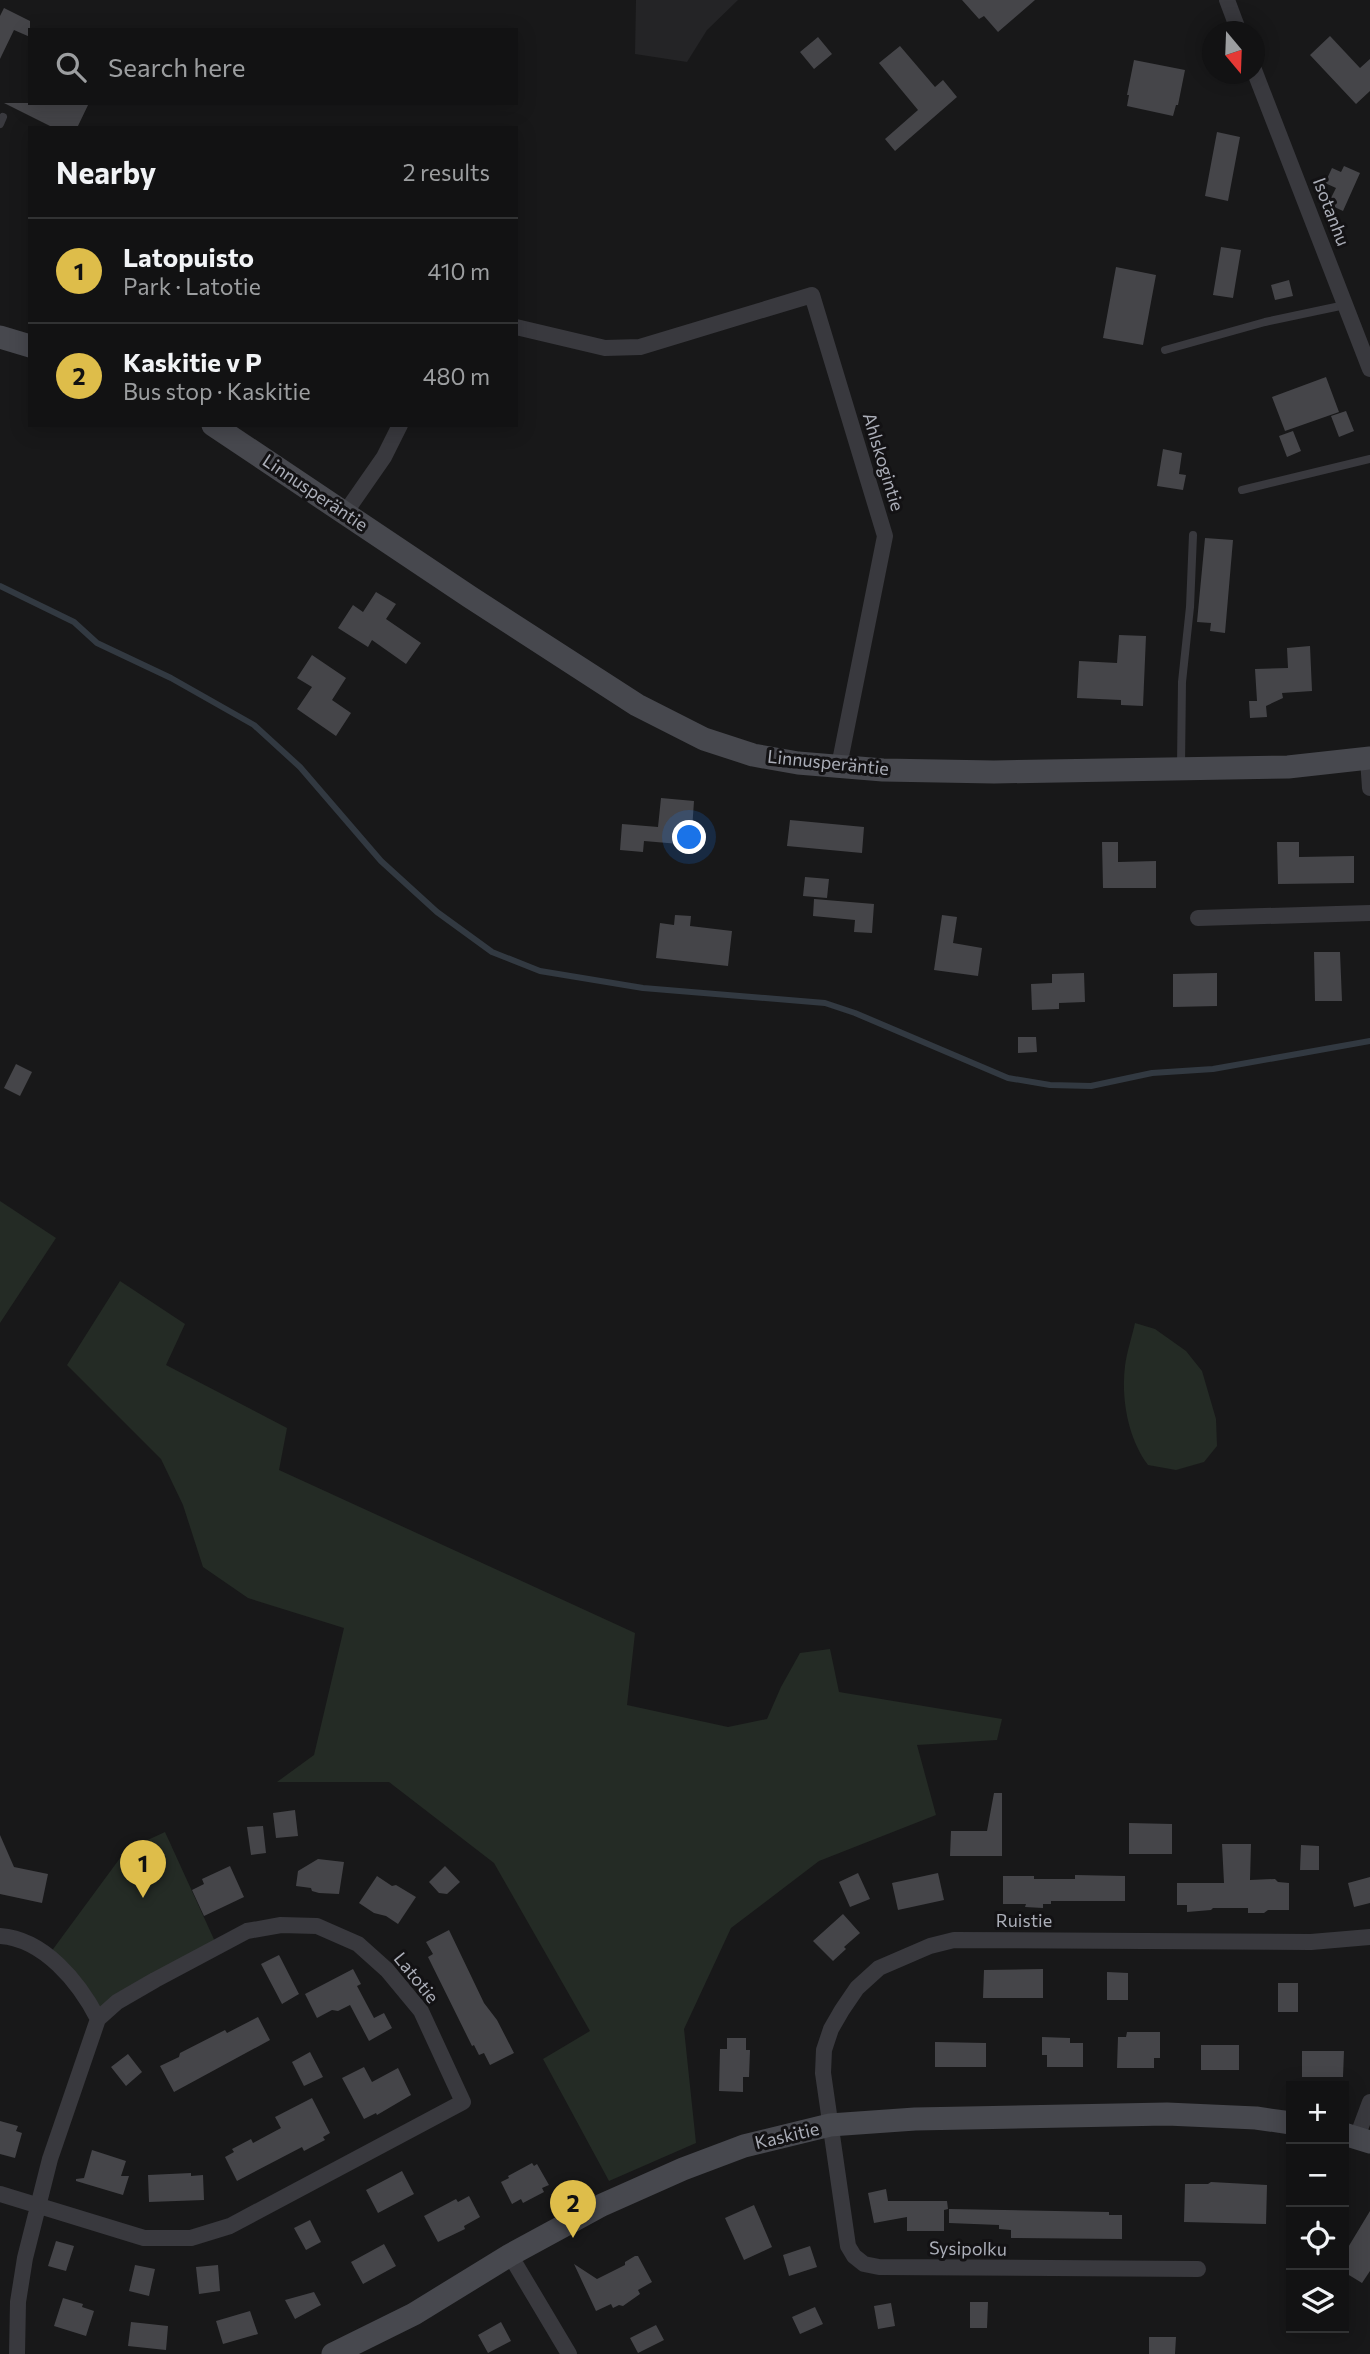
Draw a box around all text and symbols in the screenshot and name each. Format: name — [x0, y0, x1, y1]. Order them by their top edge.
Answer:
north arrow — [1202, 21, 1265, 84]
search box — [28, 28, 518, 105]
icon: search — [52, 48, 90, 86]
text: Search here — [108, 51, 246, 82]
text: Nearby — [56, 153, 156, 190]
text: 2 results — [403, 158, 490, 186]
street label: Isotanhu — [1309, 174, 1355, 249]
text: Latopuisto — [123, 241, 254, 272]
text: 1 — [74, 257, 84, 285]
text: 410 m — [428, 257, 490, 285]
text: Park · Latotie — [123, 272, 261, 300]
text: Kaskitie v P — [123, 346, 262, 377]
text: 2 — [72, 362, 86, 390]
text: 480 m — [423, 362, 490, 390]
text: Bus stop · Kaskitie — [123, 377, 311, 405]
street label: Ahlskogintie — [859, 410, 909, 514]
street label: Linnusperäntie — [259, 449, 372, 535]
street label: Linnusperäntie — [766, 745, 890, 779]
your location — [672, 820, 706, 854]
pin: 1 — [120, 1840, 166, 1898]
street label: Ruistie — [996, 1909, 1052, 1931]
street label: Latotie — [390, 1947, 444, 2007]
map controls — [1286, 2081, 1349, 2333]
button: + — [1286, 2081, 1349, 2144]
street label: Kaskitie — [752, 2117, 821, 2153]
button: − — [1286, 2144, 1349, 2207]
pin: 2 — [550, 2180, 596, 2238]
button: locate — [1286, 2207, 1349, 2270]
street label: Sysipolku — [929, 2236, 1007, 2260]
button: layers — [1286, 2270, 1349, 2333]

